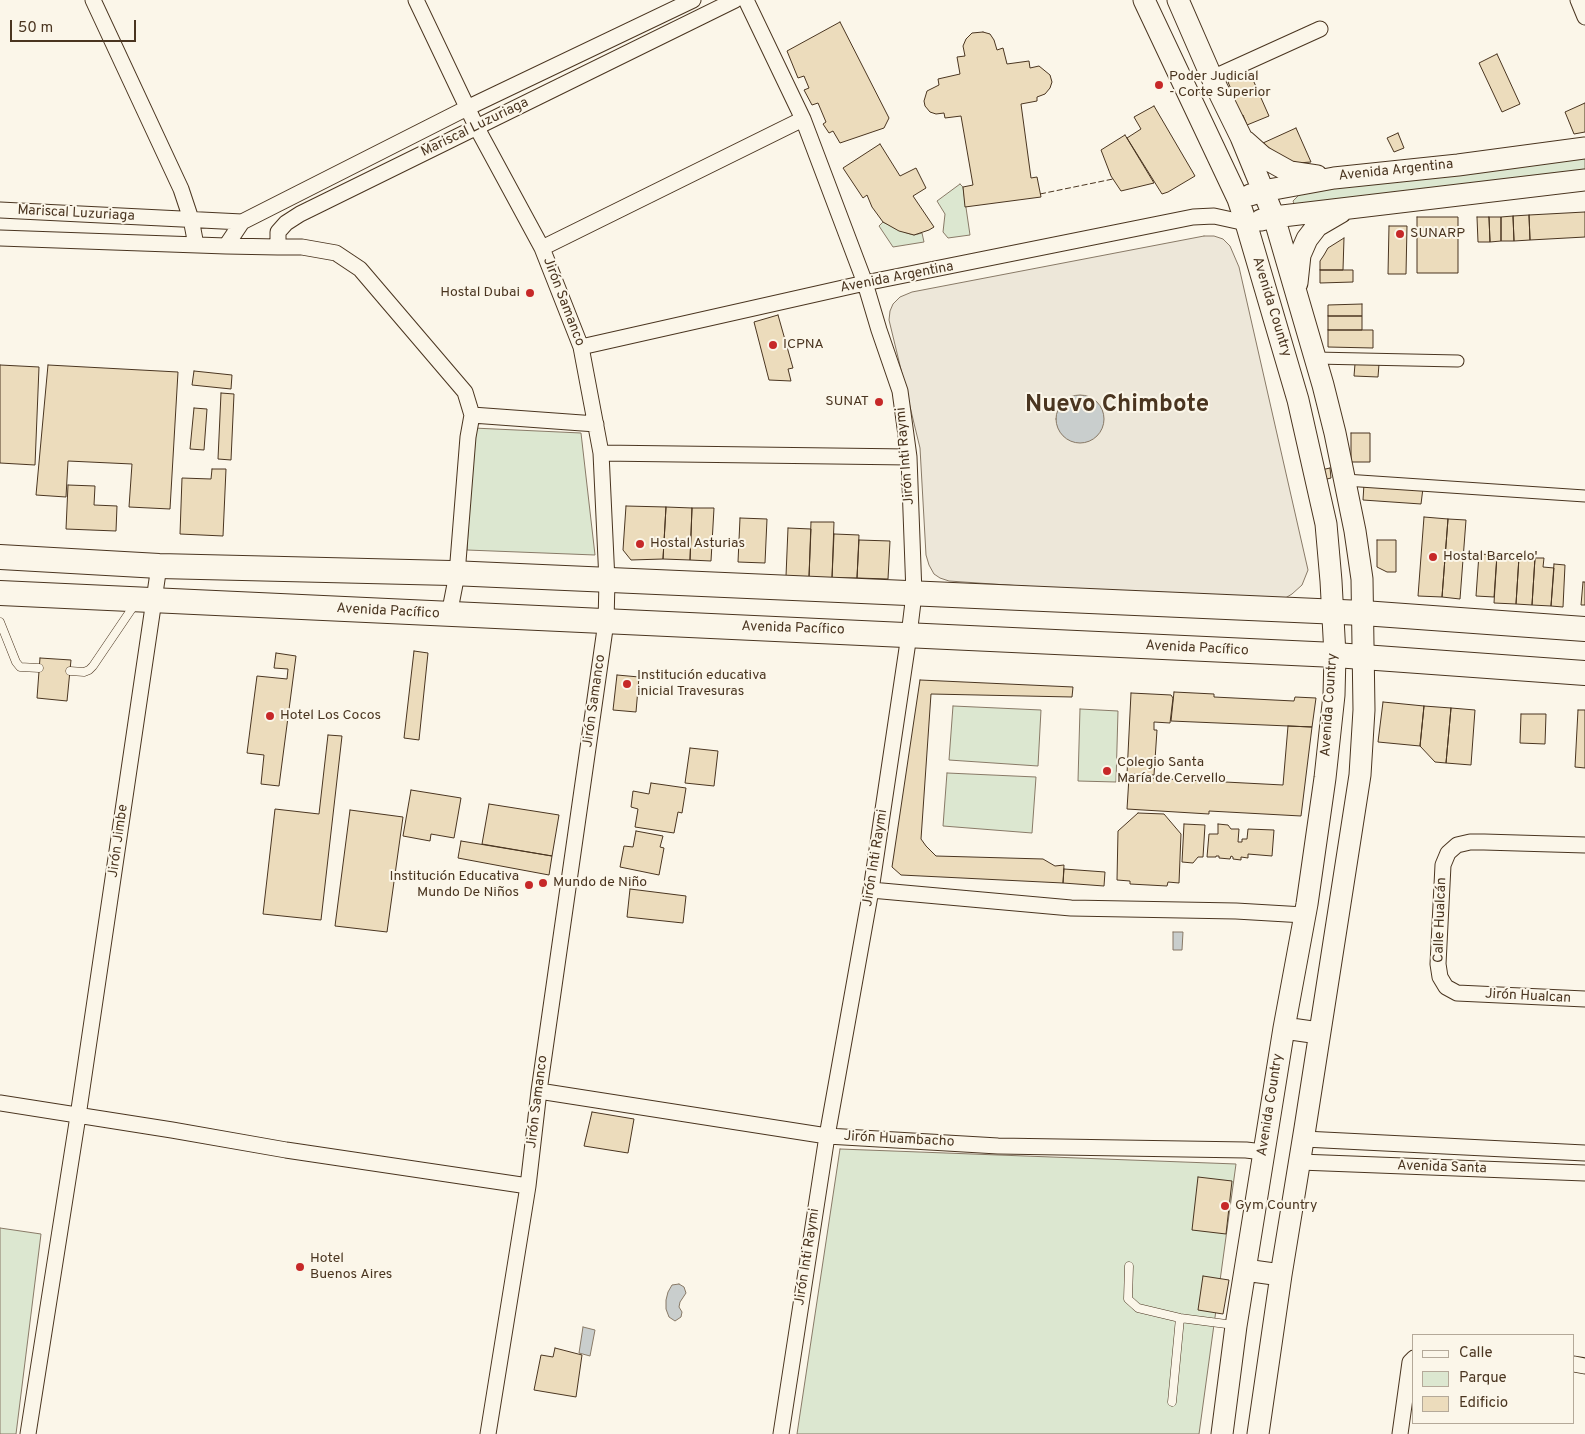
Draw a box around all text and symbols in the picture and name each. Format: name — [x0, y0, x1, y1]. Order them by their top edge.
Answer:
scale bar — [12, 10, 139, 42]
text: 50 m — [18, 19, 53, 38]
place label: Poder Judicial - Corte Superior — [1169, 69, 1271, 102]
marker: Poder Judicial - Corte Superior — [1153, 79, 1165, 91]
street label: Mariscal Luzuriaga — [419, 95, 531, 161]
street label: Avenida Argentina — [1338, 157, 1454, 185]
street label: Mariscal Luzuriaga — [17, 203, 135, 225]
place label: SUNARP — [1410, 226, 1465, 242]
marker: SUNARP — [1394, 228, 1406, 240]
street label: Jirón Samanco — [538, 255, 588, 349]
street label: Avenida Country — [1248, 255, 1294, 359]
street label: Avenida Argentina — [839, 259, 955, 297]
place label: Hostal Dubai — [440, 285, 520, 301]
marker: Hostal Dubai — [524, 287, 536, 299]
place label: ICPNA — [783, 337, 824, 353]
marker: ICPNA — [767, 339, 779, 351]
district label: Nuevo Chimbote — [1025, 392, 1209, 420]
place label: SUNAT — [825, 394, 869, 410]
marker: SUNAT — [873, 396, 885, 408]
street label: Jirón Inti Raymi — [893, 406, 919, 506]
place label: Hostal Asturias — [650, 536, 745, 552]
marker: Hostal Asturias — [634, 538, 646, 550]
place label: Hostal Barcelo' — [1443, 549, 1537, 565]
marker: Hostal Barcelo' — [1427, 551, 1439, 563]
street label: Avenida Pacífico — [336, 601, 440, 623]
street label: Avenida Pacífico — [741, 619, 845, 639]
street label: Avenida Pacífico — [1145, 638, 1249, 660]
street label: Jirón Samanco — [580, 653, 610, 749]
street label: Avenida Country — [1318, 653, 1342, 757]
place label: Institución educativa inicial Travesuras — [637, 668, 766, 700]
marker: Institución educativa inicial Travesuras — [621, 678, 633, 690]
place label: Hotel Los Cocos — [280, 708, 381, 724]
marker: Hotel Los Cocos — [264, 710, 276, 722]
place label: Colegio Santa María de Cervello — [1117, 755, 1226, 788]
marker: Colegio Santa María de Cervello — [1101, 765, 1113, 777]
street label: Jirón Jimbe — [106, 803, 132, 879]
street label: Jirón Inti Raymi — [860, 808, 892, 908]
place label: Institución Educativa Mundo De Niños — [389, 869, 519, 902]
place label: Mundo de Niño — [553, 875, 647, 891]
marker: Mundo de Niño — [537, 877, 549, 889]
street label: Calle Hualcán — [1431, 877, 1451, 963]
marker: Institución Educativa Mundo De Niños — [523, 879, 535, 891]
street label: Jirón Hualcan — [1484, 986, 1572, 1008]
street label: Avenida Country — [1255, 1052, 1287, 1158]
street label: Jirón Samanco — [524, 1054, 552, 1150]
street label: Jirón Huambacho — [843, 1129, 955, 1151]
street label: Avenida Santa — [1397, 1158, 1487, 1178]
place label: Gym Country — [1235, 1198, 1317, 1214]
marker: Gym Country — [1219, 1200, 1231, 1212]
street label: Jirón Inti Raymi — [792, 1207, 824, 1307]
place label: Hotel Buenos Aires — [310, 1251, 392, 1284]
marker: Hotel Buenos Aires — [294, 1261, 306, 1273]
legend — [1412, 1334, 1575, 1424]
text: Calle — [1459, 1344, 1493, 1363]
text: Parque — [1459, 1369, 1507, 1388]
text: Edificio — [1459, 1394, 1508, 1413]

